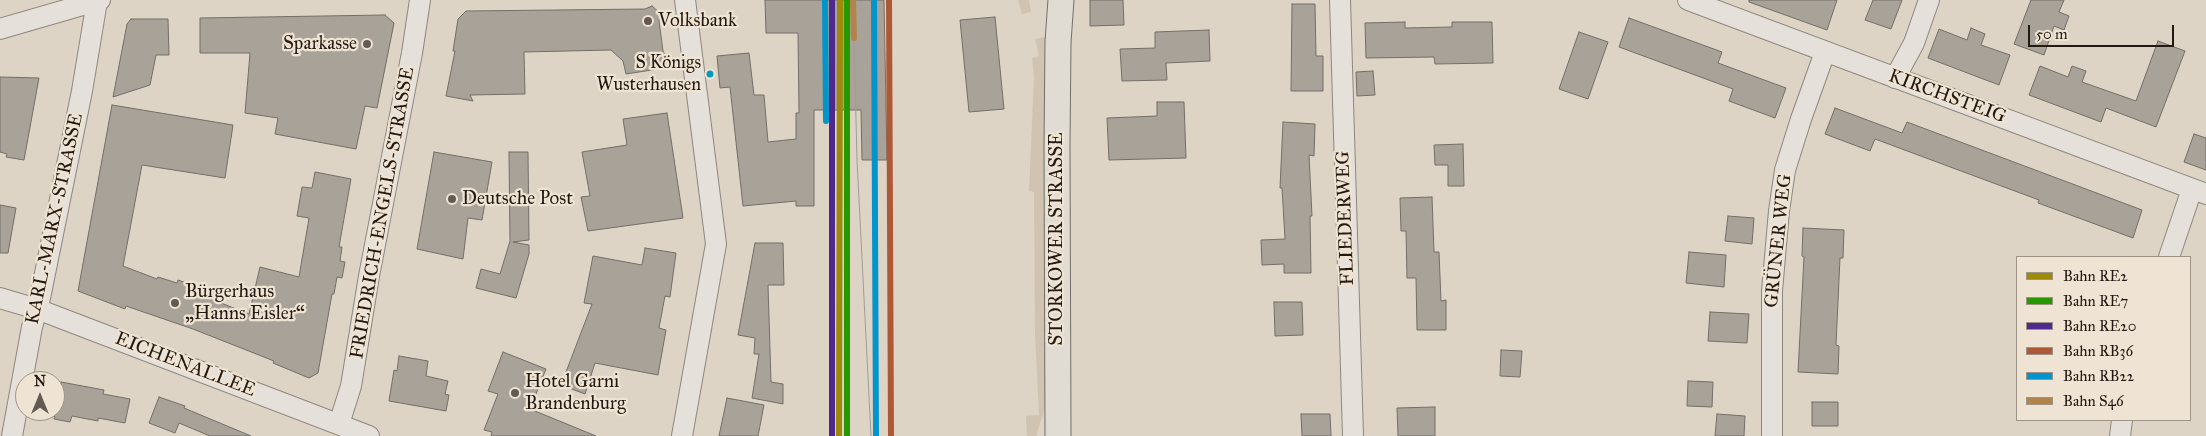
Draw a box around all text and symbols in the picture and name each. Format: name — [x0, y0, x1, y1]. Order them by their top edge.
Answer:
place label: Volksbank — [658, 10, 737, 32]
marker: Volksbank — [642, 15, 654, 27]
scale bar — [2031, 15, 2177, 47]
text: 50 m — [2036, 25, 2068, 43]
place label: Sparkasse — [283, 33, 357, 55]
marker: Sparkasse — [361, 38, 373, 50]
place label: S Königs Wusterhausen — [597, 53, 701, 96]
street label: FRIEDRICH-ENGELS-STRASSE — [346, 65, 420, 361]
street label: KIRCHSTEIG — [1885, 65, 2009, 129]
marker: S Königs Wusterhausen — [705, 69, 715, 79]
street label: KARL-MARX-STRASSE — [21, 111, 89, 327]
street label: STORKOWER STRASSE — [1046, 132, 1068, 346]
street label: FLIEDERWEG — [1332, 150, 1360, 286]
street label: GRÜNER WEG — [1761, 173, 1797, 309]
place label: Deutsche Post — [462, 188, 573, 210]
marker: Deutsche Post — [446, 193, 458, 205]
legend — [2016, 256, 2191, 421]
text: Bahn RE2 — [2063, 267, 2128, 285]
place label: Bürgerhaus „Hanns Eisler“ — [185, 281, 305, 325]
text: Bahn RE7 — [2063, 292, 2128, 310]
marker: Bürgerhaus „Hanns Eisler“ — [169, 297, 181, 309]
text: Bahn RE20 — [2063, 317, 2136, 335]
street label: EICHENALLEE — [112, 328, 258, 402]
text: Bahn RB36 — [2063, 342, 2133, 360]
text: Bahn RB22 — [2063, 367, 2134, 385]
north arrow — [15, 371, 65, 421]
place label: Hotel Garni Brandenburg — [525, 371, 626, 415]
text: N — [34, 373, 46, 390]
marker: Hotel Garni Brandenburg — [509, 387, 521, 399]
text: Bahn S46 — [2063, 392, 2124, 410]

